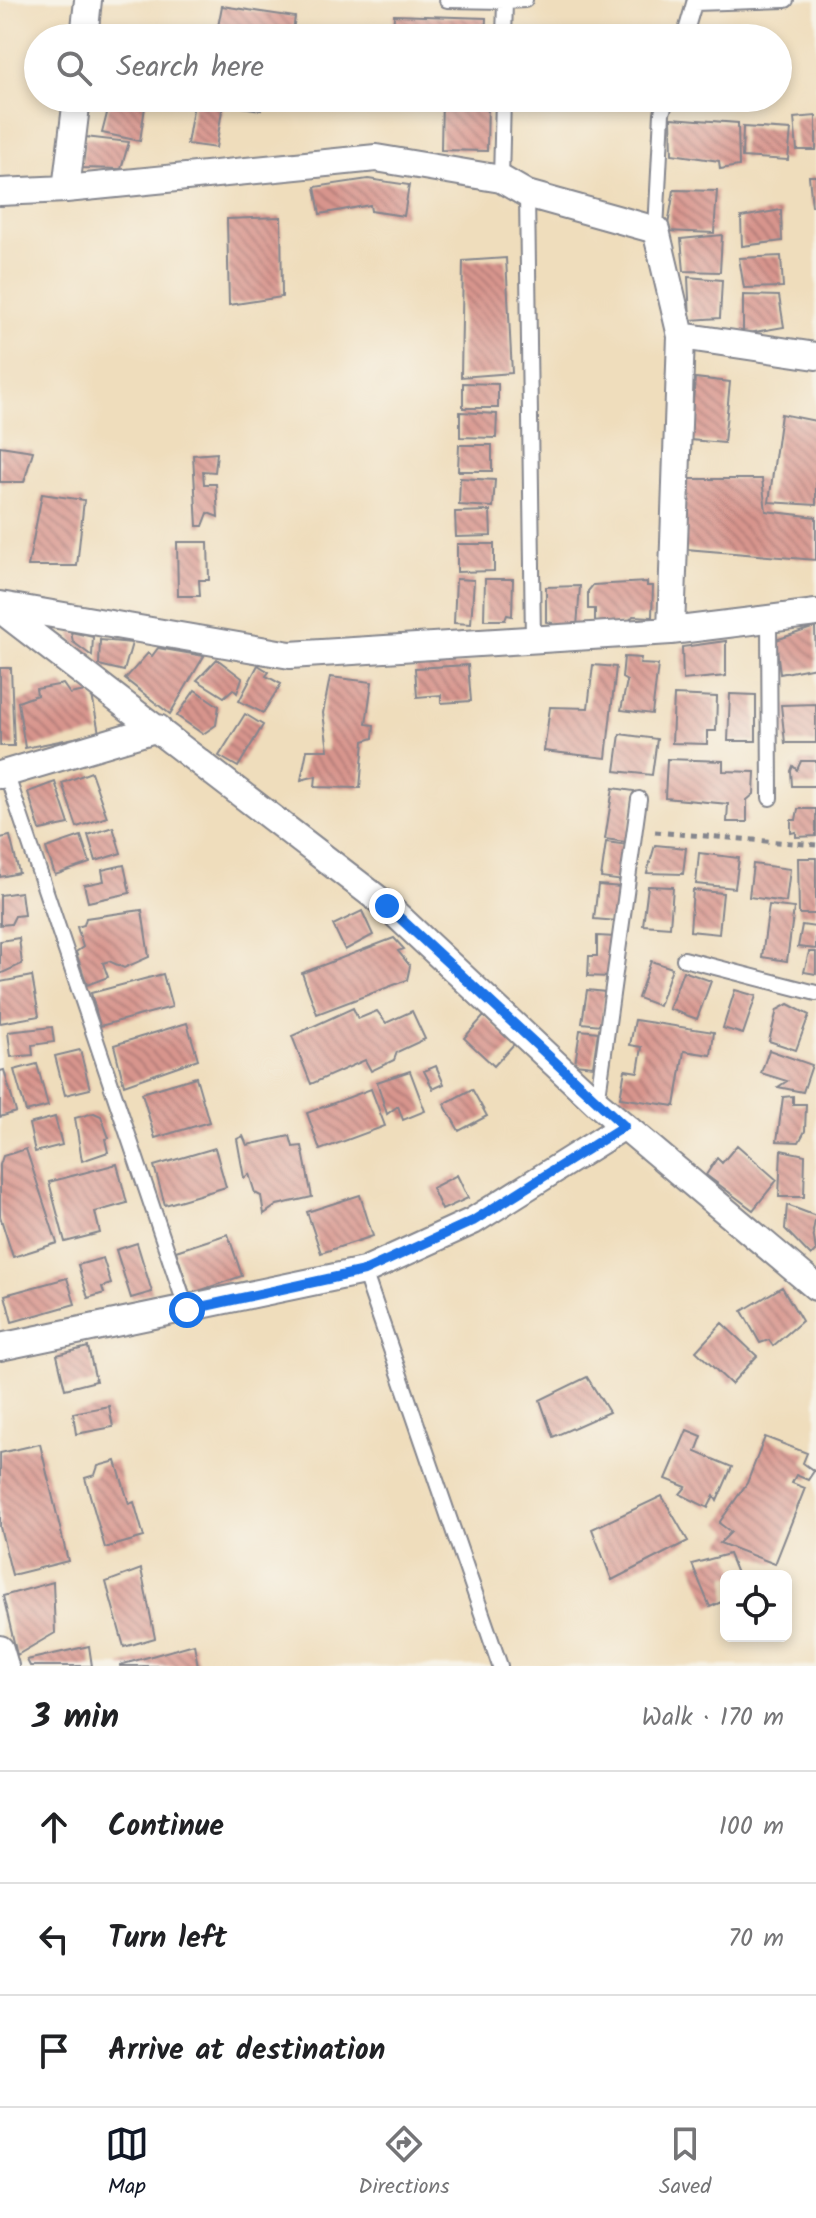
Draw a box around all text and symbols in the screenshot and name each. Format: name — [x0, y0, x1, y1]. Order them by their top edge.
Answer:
search box — [24, 24, 792, 112]
text: Search here — [116, 44, 264, 92]
icon: search — [52, 46, 96, 90]
route end — [369, 888, 405, 924]
route start — [169, 1292, 205, 1328]
map controls — [720, 1570, 792, 1642]
button: locate — [720, 1570, 792, 1642]
text: 3 min — [32, 1691, 119, 1745]
text: Walk · 170 m — [642, 1697, 784, 1739]
text: Continue — [108, 1803, 224, 1851]
icon: ahead — [32, 1805, 76, 1849]
text: 100 m — [719, 1806, 784, 1848]
text: Turn left — [108, 1915, 227, 1963]
icon: left — [32, 1917, 76, 1961]
text: 70 m — [728, 1918, 784, 1960]
text: Arrive at destination — [108, 2027, 385, 2075]
icon: arrive — [32, 2029, 76, 2073]
tab: Map — [105, 2122, 149, 2205]
tab: Directions — [358, 2122, 450, 2205]
tab: Saved — [659, 2122, 711, 2205]

